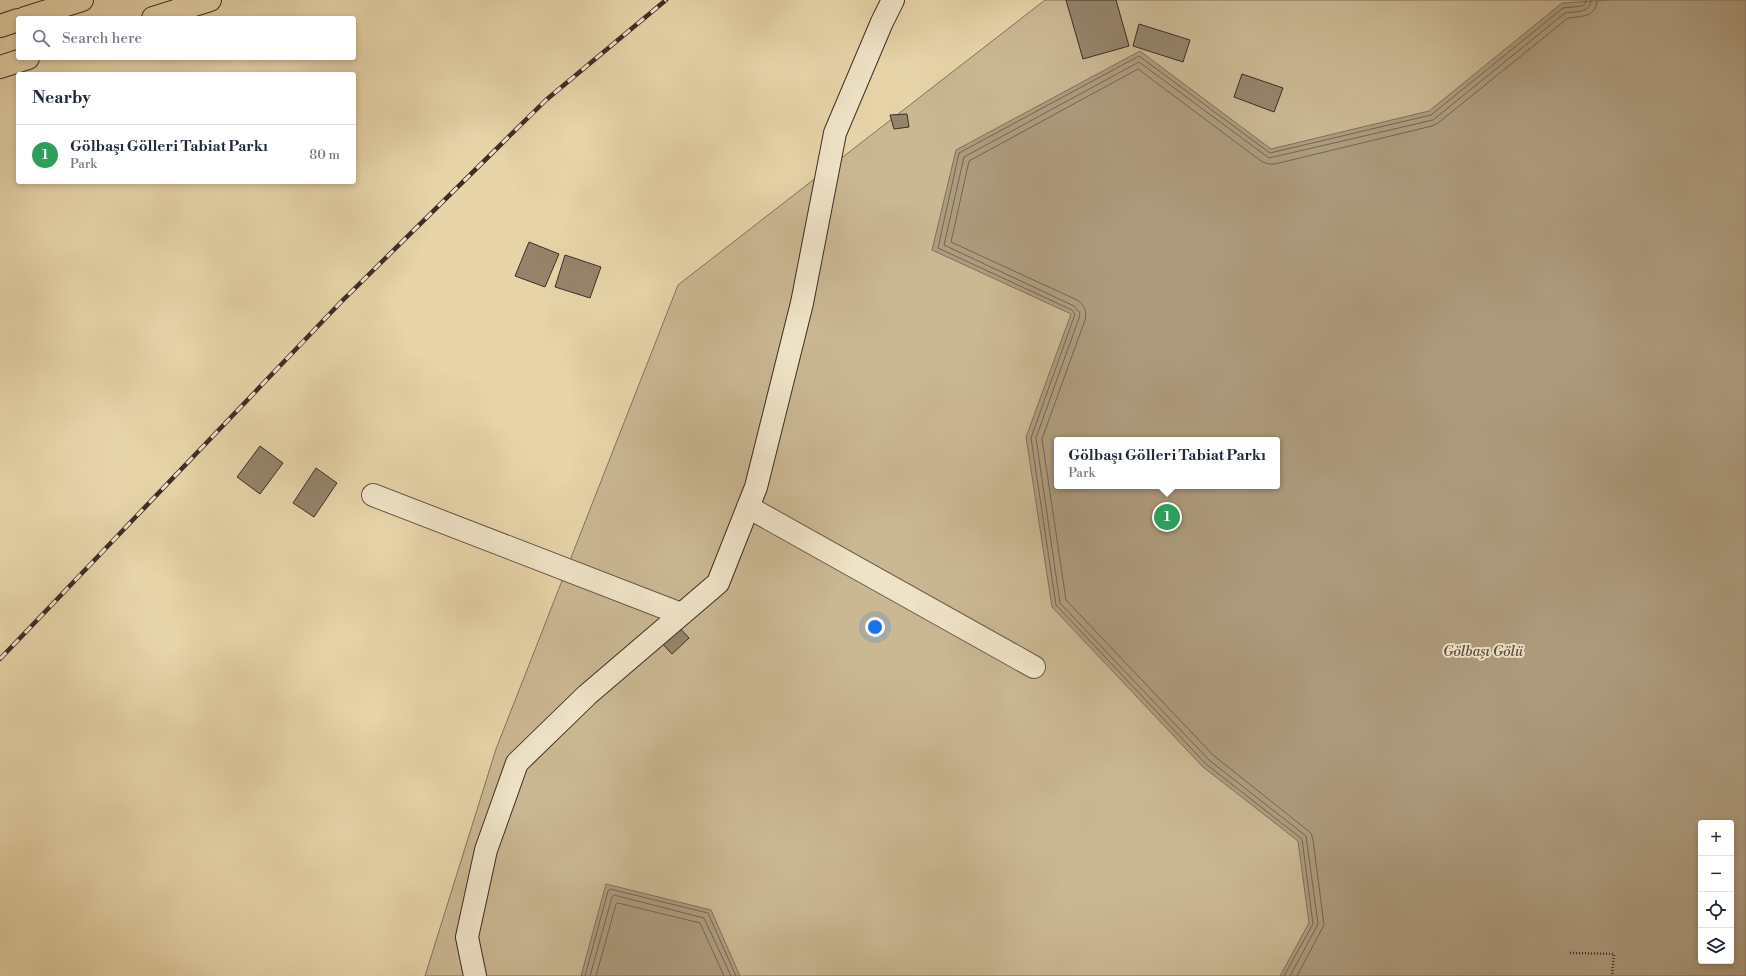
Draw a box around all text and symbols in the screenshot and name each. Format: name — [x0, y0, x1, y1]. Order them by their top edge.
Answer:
search box — [16, 16, 356, 60]
icon: search — [30, 27, 52, 49]
text: Search here — [62, 29, 142, 48]
text: Nearby — [32, 87, 91, 109]
text: Gölbaşı Gölleri Tabiat Parkı — [70, 137, 268, 156]
text: 1 — [42, 147, 48, 163]
text: 80 m — [309, 147, 340, 163]
text: Park — [70, 156, 97, 172]
popup — [1054, 437, 1280, 489]
text: Gölbaşı Gölleri Tabiat Parkı — [1068, 446, 1266, 465]
text: Park — [1068, 465, 1095, 481]
pin: 1 — [1154, 502, 1180, 532]
your location — [865, 617, 885, 637]
water label: Gölbaşı Gölü — [1443, 643, 1523, 661]
map controls — [1698, 820, 1734, 964]
button: + — [1698, 820, 1734, 856]
button: − — [1698, 856, 1734, 892]
button: locate — [1698, 892, 1734, 928]
button: layers — [1698, 928, 1734, 964]

